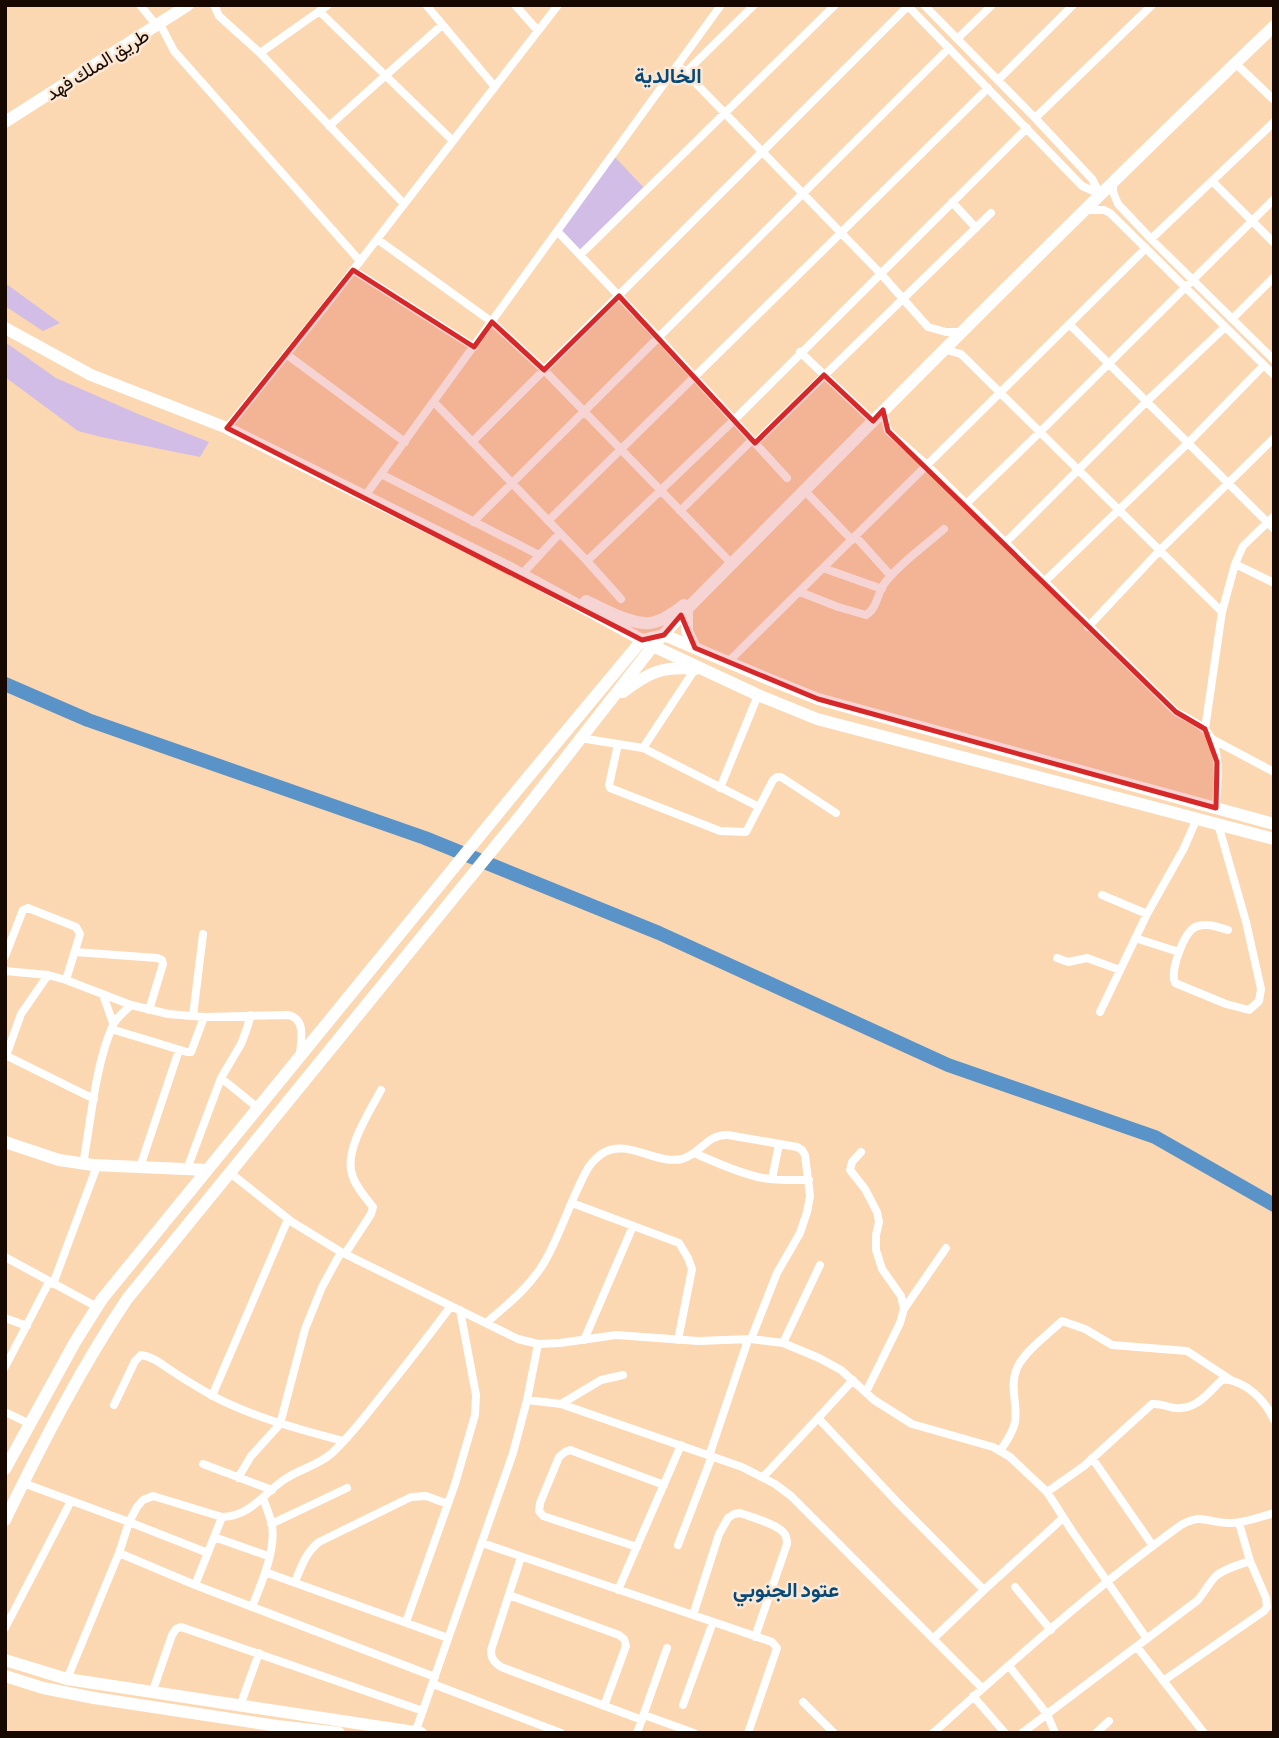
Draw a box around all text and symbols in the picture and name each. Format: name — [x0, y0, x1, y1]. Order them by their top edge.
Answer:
street label: طريق الملك فهد — [41, 23, 153, 105]
district label: الخالدية — [634, 63, 702, 88]
district label: عتود الجنوبي — [733, 1577, 839, 1607]

